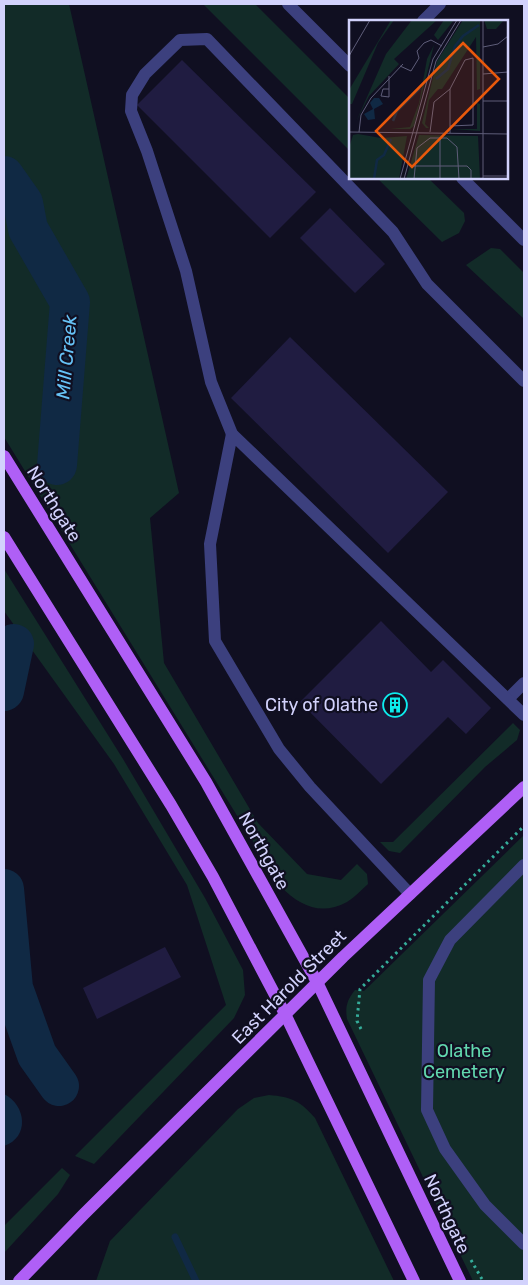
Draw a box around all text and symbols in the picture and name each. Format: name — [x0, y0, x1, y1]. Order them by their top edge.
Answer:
inset map — [349, 20, 508, 179]
water label: Mill Creek — [51, 314, 82, 400]
street label: Northgate — [22, 462, 86, 546]
building icon: City of Olathe — [382, 692, 408, 718]
place label: City of Olathe — [265, 694, 378, 716]
street label: Northgate — [234, 808, 294, 894]
street label: East Harold Street — [227, 925, 351, 1049]
park label: Olathe Cemetery — [423, 1040, 505, 1083]
street label: Northgate — [419, 1171, 475, 1257]

